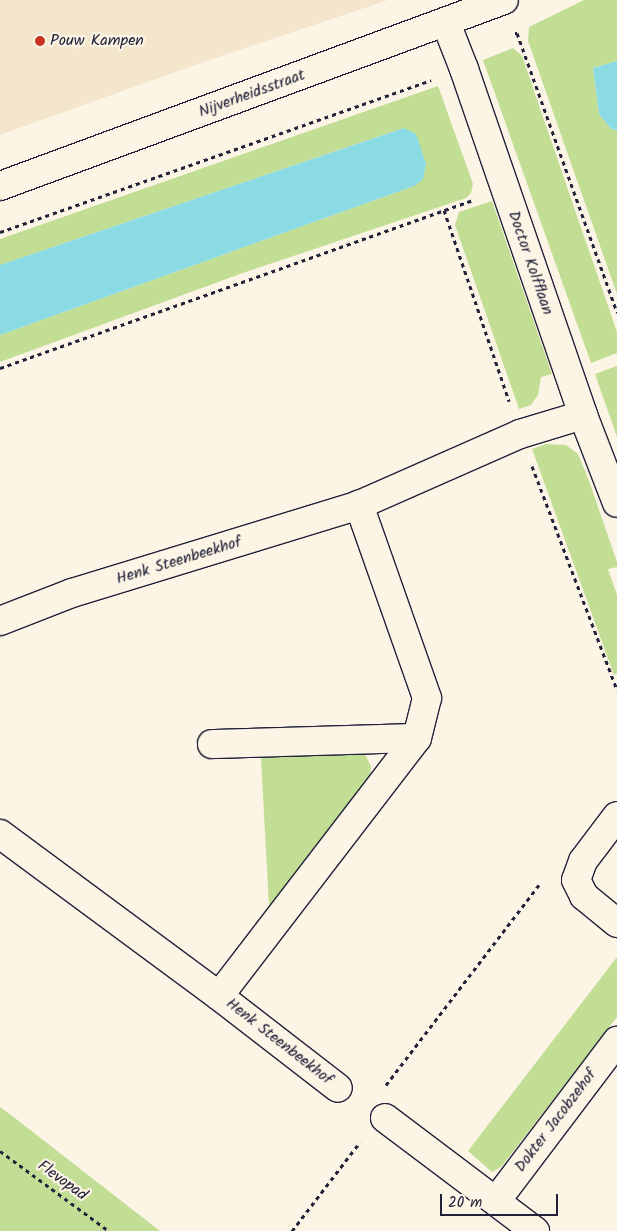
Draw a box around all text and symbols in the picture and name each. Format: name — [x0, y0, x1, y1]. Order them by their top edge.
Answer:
place label: Pouw Kampen — [50, 31, 144, 51]
marker: Pouw Kampen — [34, 35, 46, 47]
street label: Nijverheidsstraat — [196, 66, 308, 122]
street label: Doctor Kolfflaan — [503, 208, 557, 318]
street label: Henk Steenbeekhof — [114, 533, 244, 589]
street label: Henk Steenbeekhof — [222, 994, 336, 1090]
street label: Dokter Jacobzehof — [511, 1066, 601, 1176]
street label: Flevopad — [33, 1157, 91, 1205]
scale bar — [442, 1184, 560, 1216]
text: 20 m — [448, 1191, 482, 1215]

